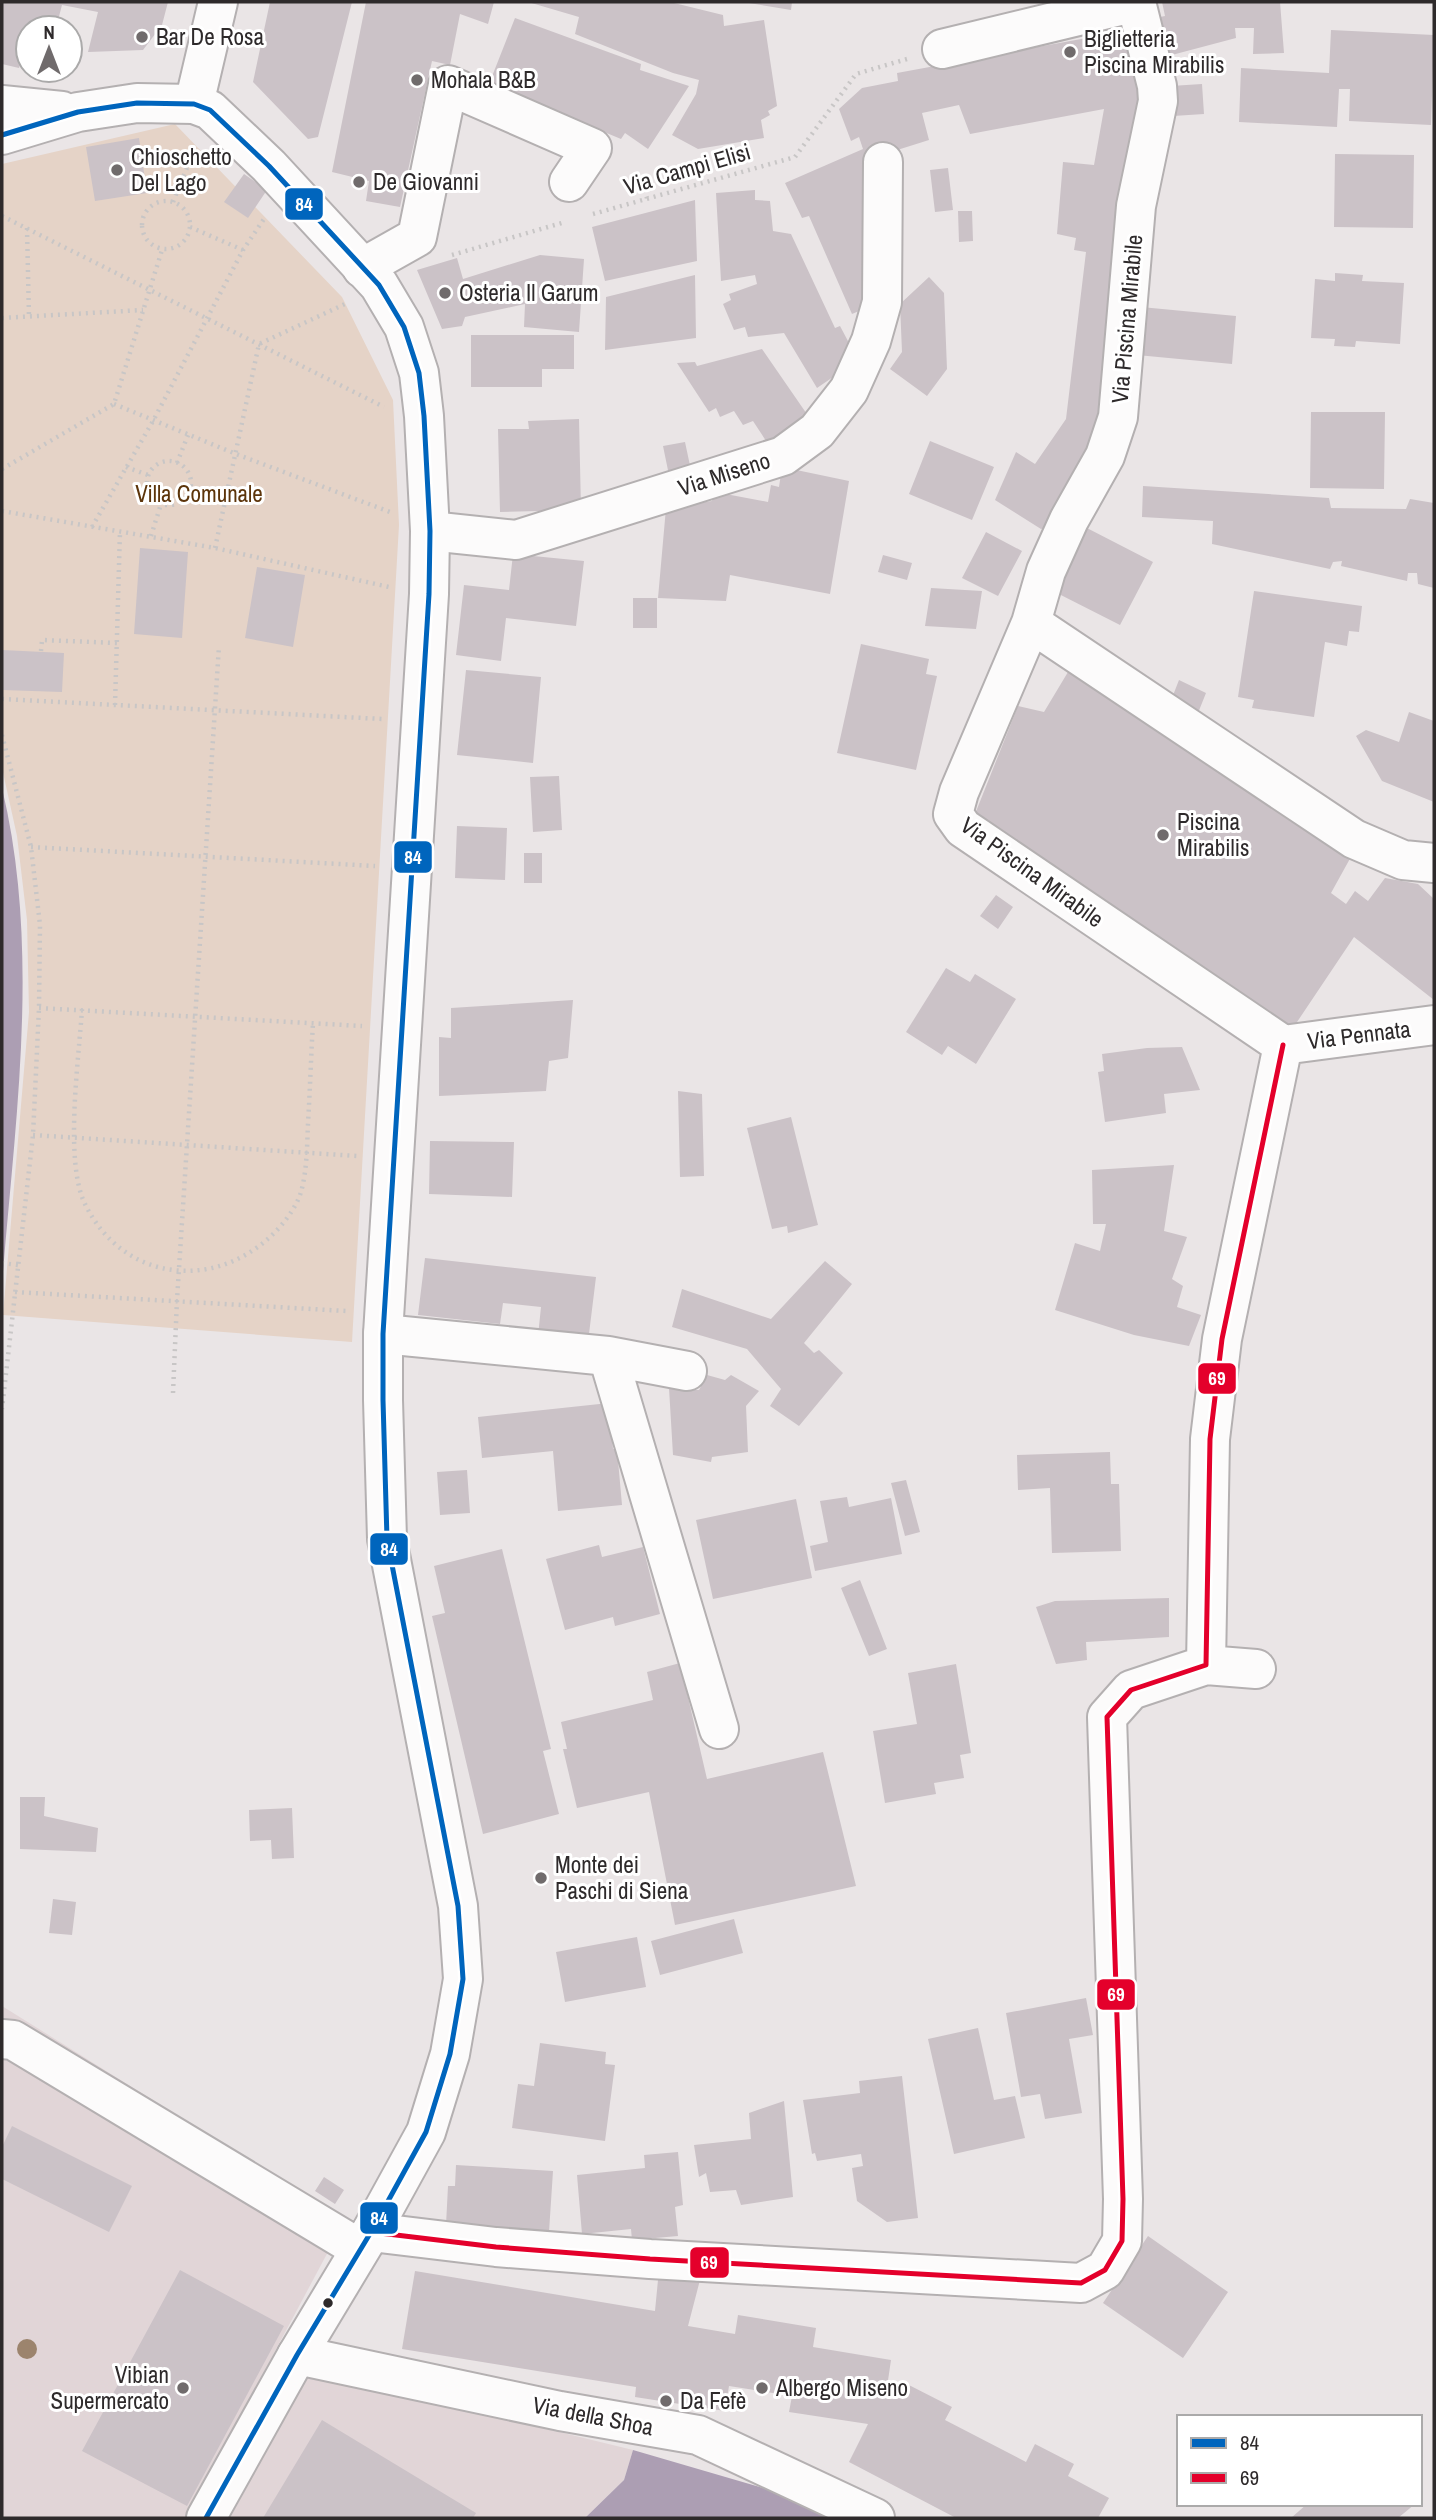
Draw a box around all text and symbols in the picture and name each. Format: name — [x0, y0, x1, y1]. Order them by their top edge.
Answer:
north arrow — [14, 14, 84, 84]
text: N — [43, 19, 55, 45]
place label: Bar De Rosa — [156, 21, 264, 52]
place label: Biglietteria Piscina Mirabilis — [1084, 23, 1224, 80]
marker: Bar De Rosa — [134, 29, 150, 45]
marker: Biglietteria Piscina Mirabilis — [1062, 44, 1078, 60]
place label: Mohala B&B — [431, 64, 536, 95]
marker: Mohala B&B — [409, 72, 425, 88]
street label: Via Campi Elisi — [620, 136, 754, 201]
place label: Chioschetto Del Lago — [131, 141, 232, 198]
marker: Chioschetto Del Lago — [109, 162, 125, 178]
place label: De Giovanni — [373, 166, 479, 197]
marker: De Giovanni — [351, 174, 367, 190]
line badge: 84 — [284, 187, 324, 221]
text: 84 — [295, 191, 313, 217]
street label: Via Piscina Mirabile — [1104, 233, 1149, 405]
place label: Osteria Il Garum — [459, 277, 598, 308]
marker: Osteria Il Garum — [437, 285, 453, 301]
street label: Via Miseno — [674, 444, 774, 503]
park label: Villa Comunale — [135, 478, 263, 509]
place label: Piscina Mirabilis — [1177, 806, 1249, 863]
street label: Via Piscina Mirabile — [955, 809, 1110, 934]
marker: Piscina Mirabilis — [1155, 827, 1171, 843]
line badge: 84 — [393, 840, 433, 874]
text: 84 — [404, 844, 422, 870]
street label: Via Pennata — [1306, 1013, 1413, 1056]
line badge: 69 — [1197, 1362, 1237, 1395]
text: 69 — [1208, 1365, 1226, 1391]
line badge: 84 — [369, 1532, 409, 1566]
text: 84 — [380, 1536, 398, 1562]
place label: Monte dei Paschi di Siena — [555, 1849, 689, 1906]
marker: Monte dei Paschi di Siena — [533, 1870, 549, 1886]
line badge: 69 — [1096, 1978, 1136, 2011]
text: 69 — [1107, 1981, 1125, 2007]
line badge: 84 — [359, 2201, 399, 2235]
text: 84 — [370, 2205, 388, 2231]
line badge: 69 — [689, 2246, 730, 2279]
text: 69 — [700, 2249, 718, 2275]
unlabelled marker — [321, 2296, 335, 2310]
place label: Vibian Supermercato — [51, 2359, 169, 2416]
place label: Albergo Miseno — [775, 2372, 908, 2403]
marker: Vibian Supermercato — [175, 2380, 191, 2396]
marker: Albergo Miseno — [754, 2380, 770, 2396]
place label: Da Fefè — [680, 2385, 746, 2416]
street label: Via della Shoa — [530, 2389, 657, 2442]
marker: Da Fefè — [658, 2393, 674, 2409]
legend — [1177, 2415, 1422, 2506]
text: 84 — [1240, 2428, 1260, 2457]
text: 69 — [1240, 2463, 1259, 2492]

